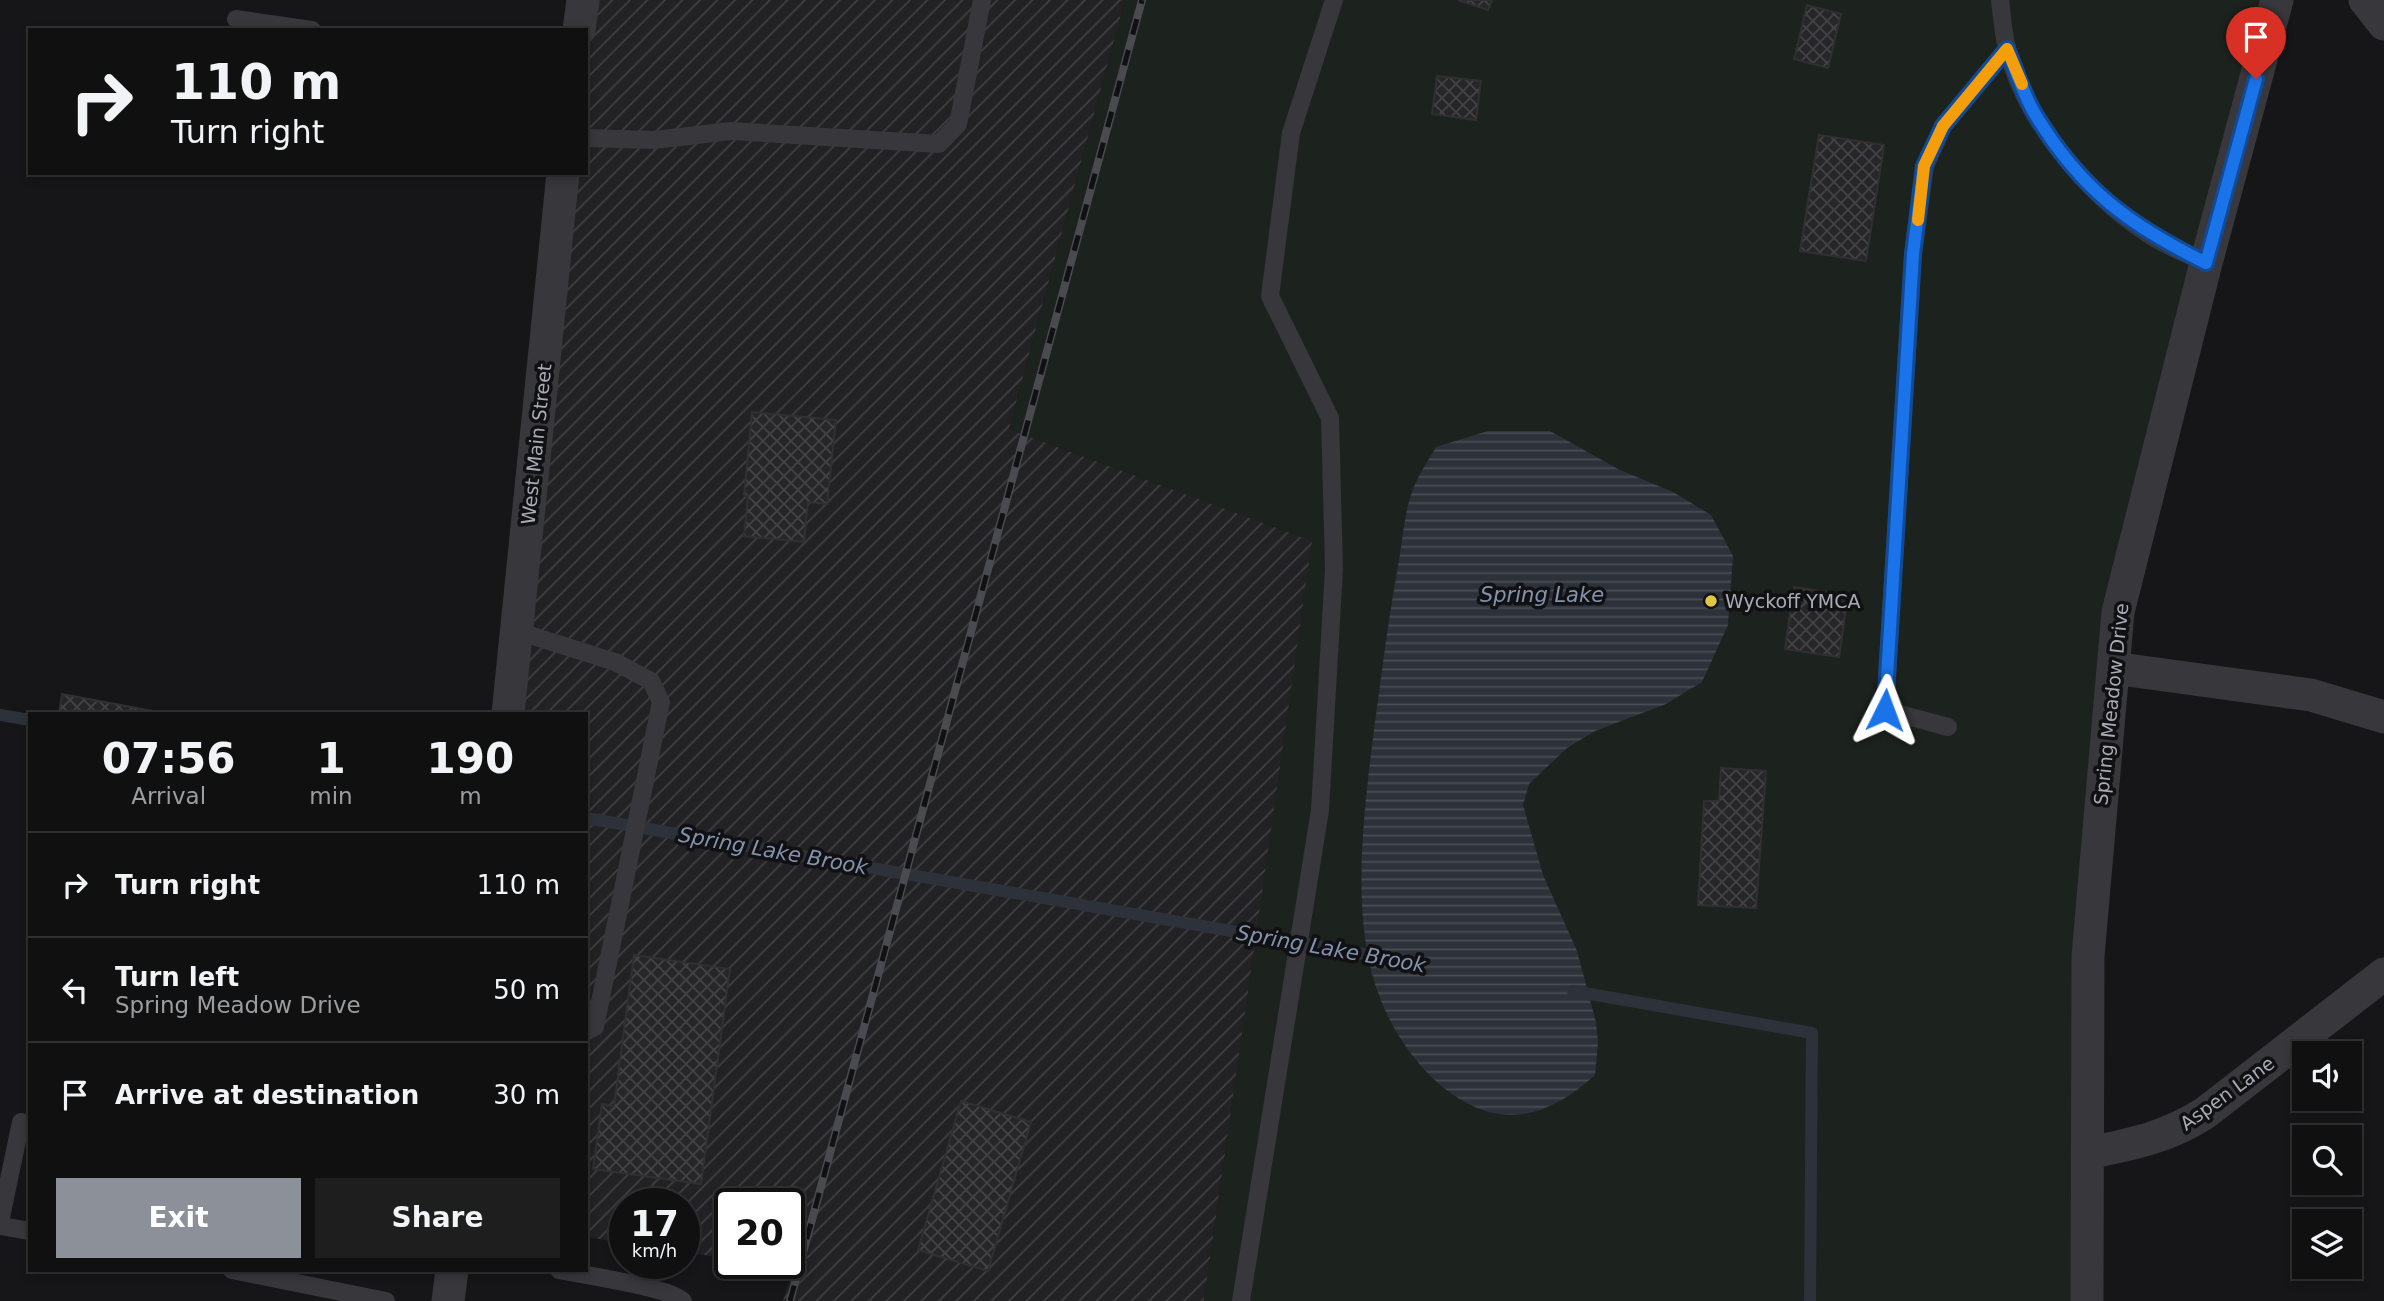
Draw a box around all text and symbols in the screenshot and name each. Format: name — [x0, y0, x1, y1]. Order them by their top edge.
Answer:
pin — [2226, 7, 2286, 79]
icon: arrive — [2237, 18, 2275, 56]
text: 110 m — [171, 54, 341, 111]
icon: right — [56, 56, 147, 147]
text: Turn right — [171, 113, 324, 151]
street label: West Main Street — [517, 362, 555, 526]
water label: Spring Lake — [1480, 583, 1604, 607]
place label: Wyckoff YMCA — [1725, 590, 1861, 612]
marker: Wyckoff YMCA — [1703, 593, 1719, 609]
street label: Spring Meadow Drive — [2089, 602, 2133, 806]
position arrow — [1848, 673, 1922, 747]
text: 07:56 — [102, 734, 236, 783]
text: 1 — [316, 734, 346, 783]
text: 190 — [427, 734, 514, 783]
text: Arrival — [131, 783, 206, 809]
text: min — [309, 783, 353, 809]
text: m — [459, 783, 482, 809]
water label: Spring Lake Brook — [677, 823, 870, 880]
icon: right — [56, 866, 94, 904]
text: Turn right — [115, 870, 260, 900]
text: 110 m — [477, 870, 560, 900]
water label: Spring Lake Brook — [1235, 921, 1428, 978]
text: Turn left — [115, 962, 239, 992]
icon: left — [56, 971, 94, 1009]
text: 50 m — [493, 975, 560, 1005]
text: Spring Meadow Drive — [115, 992, 361, 1018]
map controls — [2292, 1041, 2362, 1279]
button: sound — [2292, 1041, 2362, 1111]
street label: Aspen Lane — [2176, 1052, 2278, 1134]
icon: arrive — [56, 1076, 94, 1114]
text: Arrive at destination — [115, 1080, 419, 1110]
text: 30 m — [493, 1080, 560, 1110]
button: search — [2292, 1125, 2362, 1195]
button: Exit — [56, 1178, 301, 1258]
button: Share — [315, 1178, 560, 1258]
speed limit sign: 20 — [714, 1188, 805, 1279]
text: 17 — [630, 1204, 679, 1244]
button: layers — [2292, 1209, 2362, 1279]
text: km/h — [632, 1240, 677, 1261]

